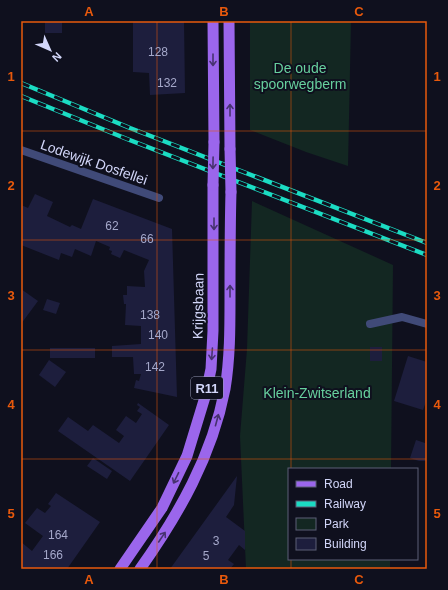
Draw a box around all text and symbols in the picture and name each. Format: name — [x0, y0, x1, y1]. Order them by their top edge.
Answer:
text: A — [84, 4, 94, 19]
text: B — [219, 4, 229, 19]
text: C — [354, 4, 364, 19]
north arrow — [30, 30, 70, 70]
house number: 128 — [148, 45, 168, 59]
text: N — [50, 50, 64, 64]
one-way arrow — [209, 53, 217, 66]
park label: De oude spoorwegberm — [254, 60, 346, 92]
text: 1 — [7, 69, 15, 84]
text: 1 — [433, 69, 441, 84]
house number: 132 — [157, 76, 177, 90]
one-way arrow — [226, 104, 234, 117]
street label: Lodewijk Dosfellei — [38, 136, 150, 188]
one-way arrow — [210, 156, 217, 169]
text: 2 — [7, 178, 15, 193]
text: 2 — [433, 178, 441, 193]
one-way arrow — [210, 217, 218, 230]
house number: 62 — [105, 219, 119, 233]
house number: 66 — [140, 232, 154, 246]
street label: Krijgsbaan — [189, 273, 207, 339]
one-way arrow — [226, 285, 234, 298]
text: 3 — [7, 288, 15, 303]
text: 3 — [433, 288, 441, 303]
house number: 138 — [140, 308, 160, 322]
house number: 140 — [148, 328, 168, 342]
one-way arrow — [208, 347, 215, 360]
house number: 142 — [145, 360, 165, 374]
road number: R11 — [191, 377, 223, 399]
park label: Klein-Zwitserland — [263, 385, 371, 401]
text: 4 — [7, 397, 15, 412]
text: 4 — [433, 397, 441, 412]
one-way arrow — [214, 413, 221, 426]
legend — [288, 468, 418, 560]
one-way arrow — [172, 472, 179, 484]
text: Road — [324, 477, 353, 491]
text: Railway — [324, 497, 366, 511]
text: 5 — [7, 506, 15, 521]
text: 5 — [433, 506, 441, 521]
text: Park — [324, 517, 350, 531]
house number: 164 — [48, 528, 68, 542]
one-way arrow — [159, 531, 167, 543]
house number: 3 — [213, 534, 220, 548]
text: Building — [324, 537, 367, 551]
house number: 166 — [43, 548, 63, 562]
house number: 5 — [203, 549, 210, 563]
text: A — [84, 572, 94, 587]
text: B — [219, 572, 229, 587]
text: C — [354, 572, 364, 587]

